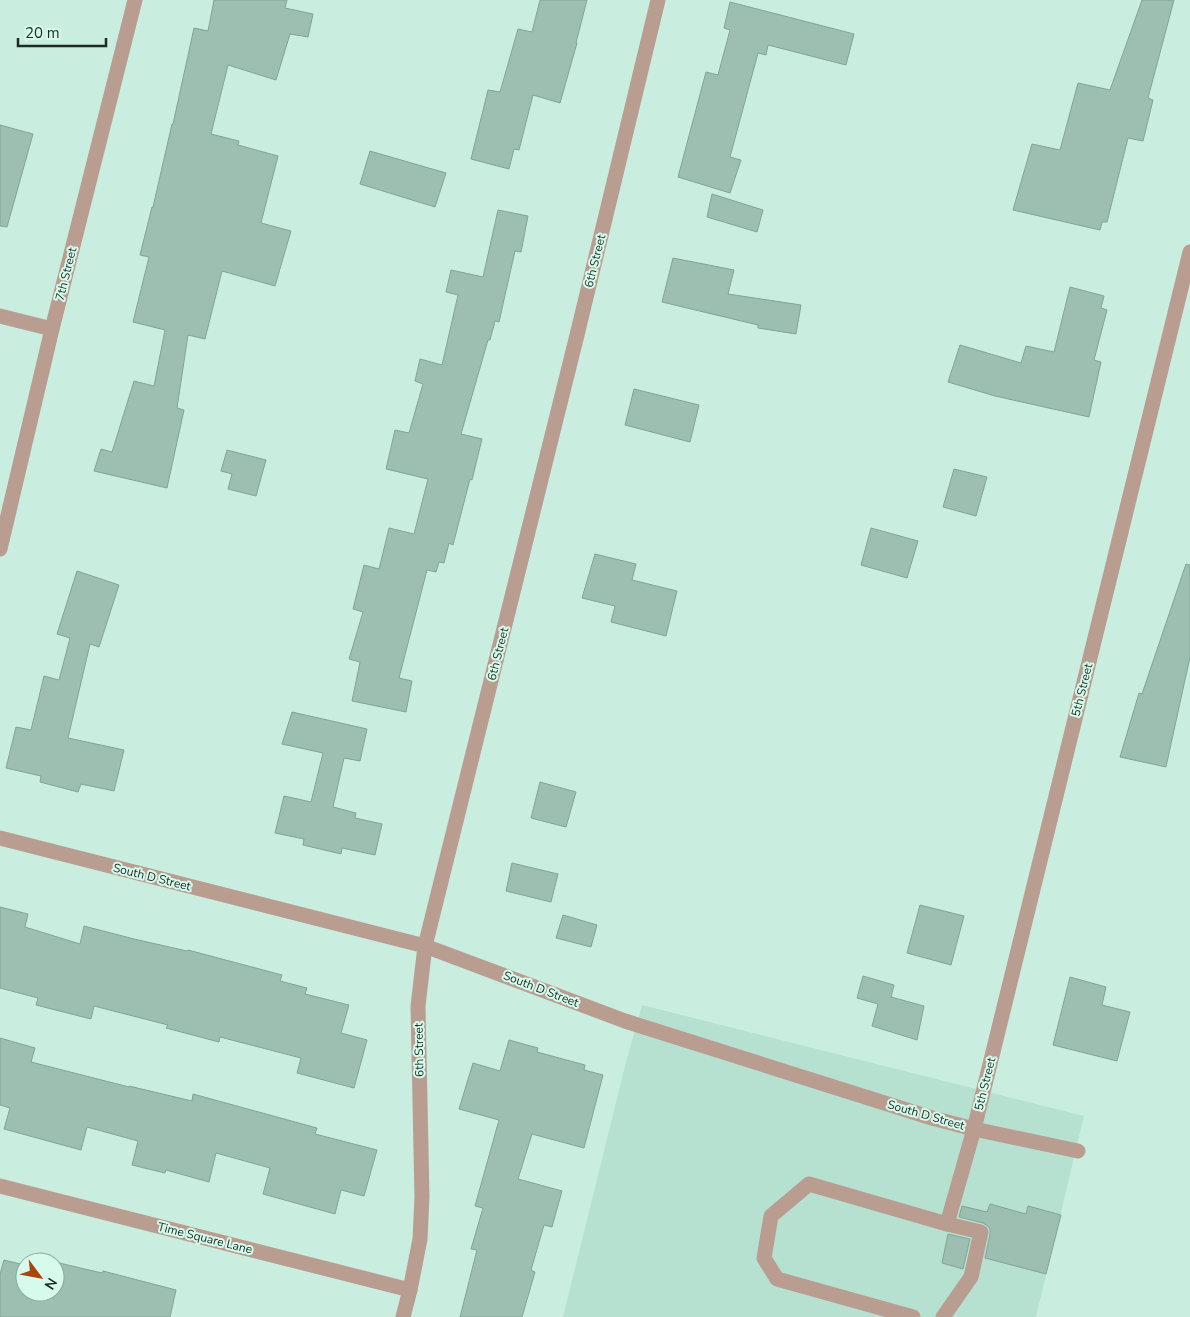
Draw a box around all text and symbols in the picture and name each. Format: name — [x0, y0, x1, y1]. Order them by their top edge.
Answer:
scale bar — [18, 15, 105, 47]
text: 20 m — [25, 23, 60, 43]
street label: 6th Street — [581, 232, 609, 289]
street label: 7th Street — [52, 245, 80, 302]
street label: 6th Street — [484, 625, 512, 682]
street label: 5th Street — [1068, 661, 1096, 718]
street label: South D Street — [111, 860, 193, 895]
street label: South D Street — [501, 967, 582, 1011]
street label: 6th Street — [411, 1022, 427, 1077]
street label: 5th Street — [971, 1055, 999, 1112]
street label: South D Street — [886, 1096, 967, 1134]
street label: Time Square Lane — [156, 1219, 254, 1257]
north arrow — [15, 1252, 65, 1302]
text: N — [40, 1274, 61, 1293]

